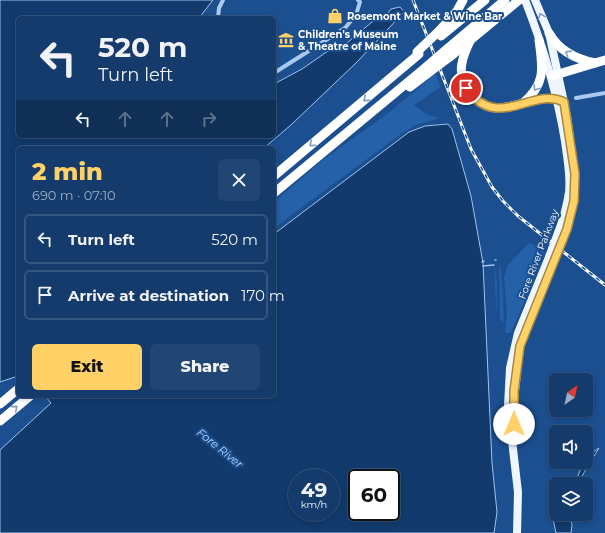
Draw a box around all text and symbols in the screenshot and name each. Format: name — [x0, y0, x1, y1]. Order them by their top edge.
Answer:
shop icon: Rosemont Market & Wine Bar — [326, 7, 344, 25]
place label: Rosemont Market & Wine Bar — [347, 10, 503, 23]
one-way arrow — [538, 12, 546, 19]
place label: Children's Museum & Theatre of Maine — [298, 28, 398, 53]
text: 520 m — [98, 30, 187, 64]
museum icon: Children's Museum & Theatre of Maine — [277, 31, 295, 49]
icon: left — [32, 32, 84, 84]
one-way arrow — [565, 51, 572, 58]
text: Turn left — [98, 64, 173, 86]
pin — [449, 71, 483, 105]
icon: arrive — [455, 77, 477, 99]
one-way arrow — [533, 84, 541, 91]
one-way arrow — [364, 94, 371, 101]
icon: left — [72, 108, 94, 130]
icon: ahead — [114, 108, 136, 130]
icon: ahead — [156, 108, 178, 130]
icon: right — [198, 108, 220, 130]
one-way arrow — [309, 140, 316, 147]
text: 2 min — [32, 157, 103, 186]
button: close — [218, 159, 260, 201]
text: 690 m · 07:10 — [32, 187, 116, 203]
street label: Fore River Parkway — [515, 207, 562, 301]
icon: left — [34, 228, 56, 250]
text: Turn left — [68, 230, 135, 249]
text: 520 m — [211, 230, 258, 249]
icon: arrive — [34, 284, 56, 306]
text: Arrive at destination — [68, 286, 229, 305]
text: 170 m — [241, 286, 285, 305]
button: Exit — [32, 344, 142, 390]
button: Share — [150, 344, 260, 390]
north arrow — [549, 373, 593, 417]
map controls — [549, 373, 593, 521]
position arrow — [493, 403, 535, 445]
one-way arrow — [10, 406, 18, 413]
water label: Fore River — [194, 425, 246, 471]
button: sound — [549, 425, 593, 469]
speed limit sign: 60 — [348, 469, 400, 521]
button: layers — [549, 477, 593, 521]
text: 49 — [301, 478, 327, 502]
text: km/h — [301, 498, 327, 511]

